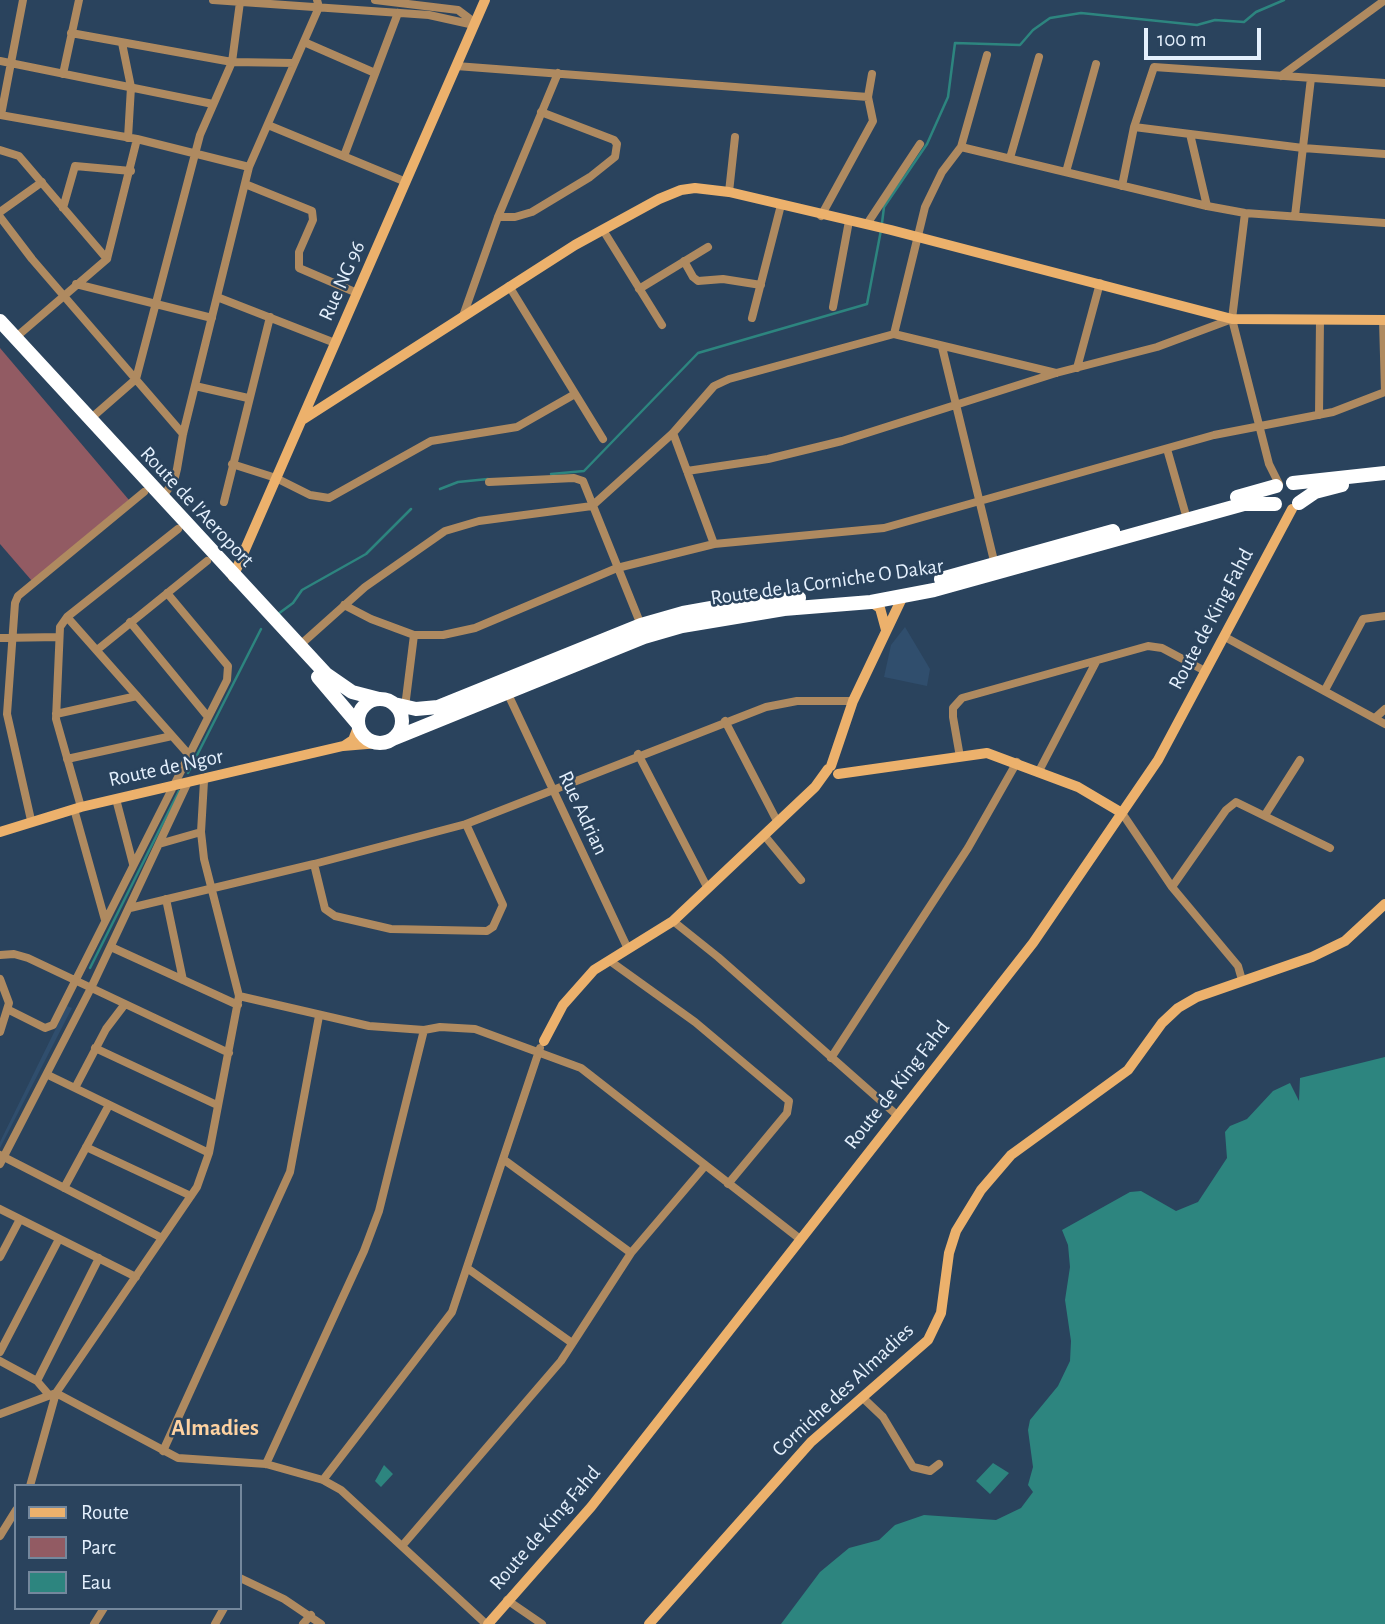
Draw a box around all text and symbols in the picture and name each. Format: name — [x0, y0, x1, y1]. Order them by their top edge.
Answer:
scale bar — [1147, 14, 1264, 58]
text: 100 m — [1157, 29, 1207, 50]
street label: Rue NG 96 — [313, 237, 371, 325]
street label: Route de l'Aeroport — [135, 441, 259, 573]
street label: Route de King Fahd — [1163, 544, 1259, 694]
street label: Route de la Corniche O Dakar — [709, 553, 945, 611]
street label: Route de Ngor — [106, 744, 226, 792]
street label: Rue Adrian — [553, 767, 613, 859]
street label: Route de King Fahd — [839, 1016, 955, 1154]
street label: Corniche des Almadies — [767, 1318, 919, 1462]
district label: Almadies — [171, 1414, 259, 1442]
street label: Route de King Fahd — [484, 1461, 606, 1595]
legend — [14, 1484, 242, 1610]
text: Route — [81, 1502, 129, 1523]
text: Parc — [81, 1537, 116, 1558]
text: Eau — [81, 1572, 111, 1593]

